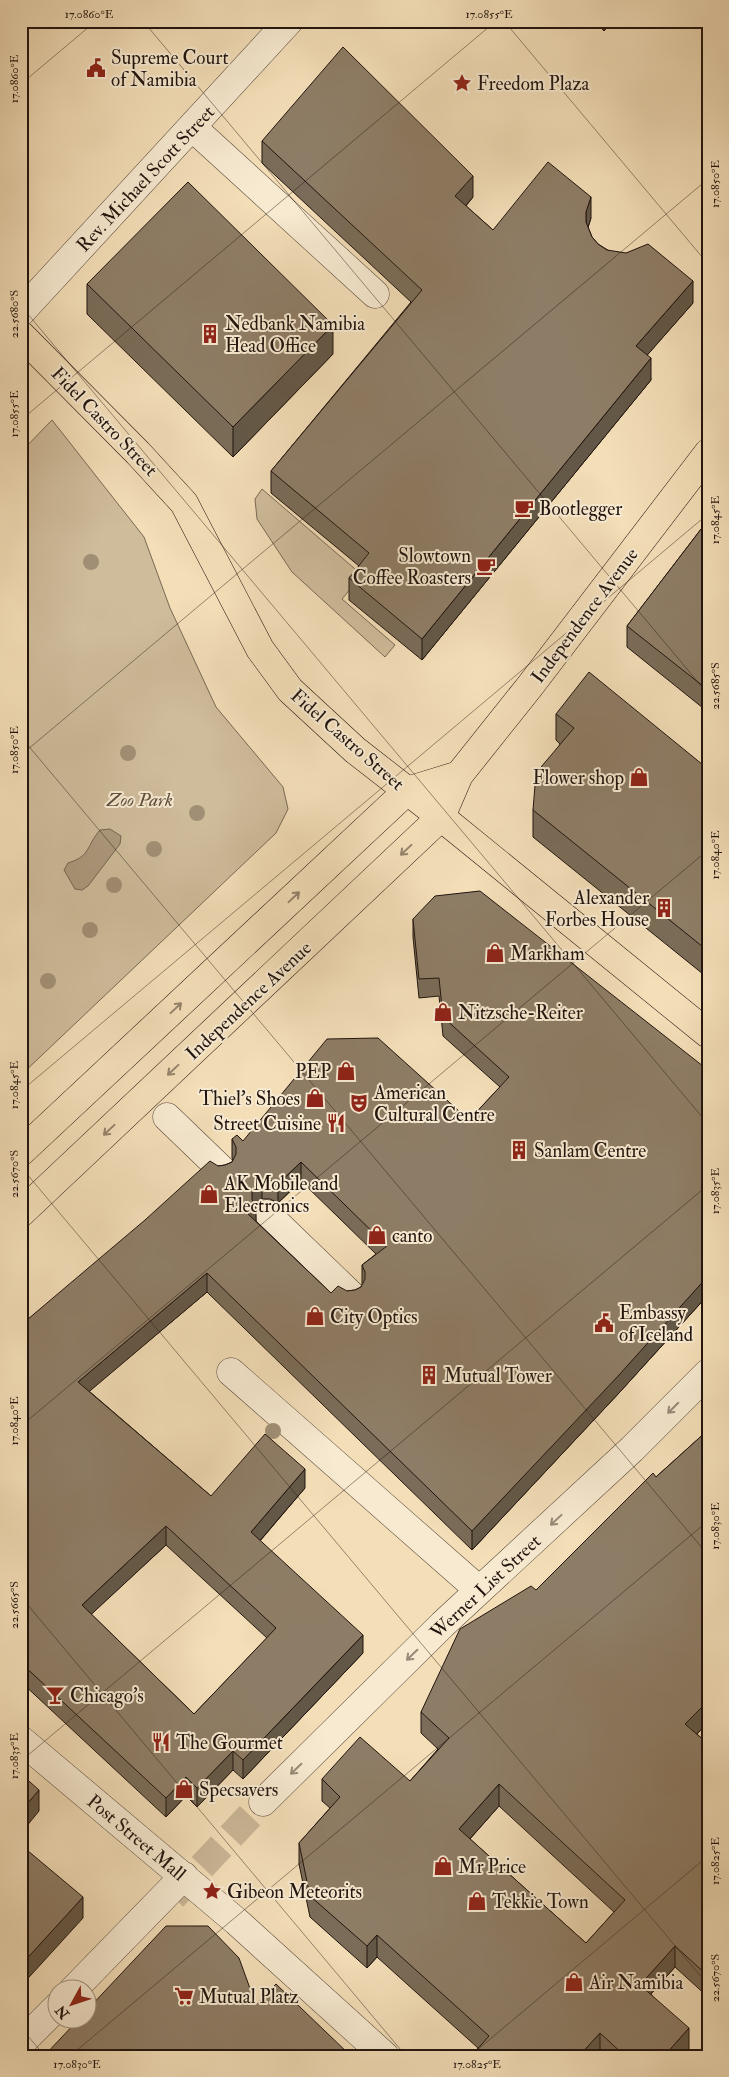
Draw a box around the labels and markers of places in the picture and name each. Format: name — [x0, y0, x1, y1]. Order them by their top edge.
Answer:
place label: Supreme Court of Namibia — [111, 46, 229, 92]
public building icon: Supreme Court of Namibia — [85, 57, 107, 79]
place icon: Freedom Plaza — [451, 72, 473, 94]
place label: Freedom Plaza — [477, 72, 590, 96]
place label: Nedbank Namibia Head Office — [225, 312, 365, 358]
building icon: Nedbank Namibia Head Office — [199, 323, 221, 345]
cafe icon: Bootlegger — [513, 497, 535, 519]
place label: Bootlegger — [539, 497, 622, 521]
place label: Slowtown Coffee Roasters — [353, 544, 471, 590]
cafe icon: Slowtown Coffee Roasters — [475, 555, 497, 577]
place label: Flower shop — [532, 766, 624, 791]
shop icon: Flower shop — [628, 766, 650, 788]
place label: Alexander Forbes House — [545, 886, 649, 932]
building icon: Alexander Forbes House — [653, 897, 675, 919]
shop icon: Markham — [484, 942, 506, 964]
place label: Markham — [510, 942, 585, 966]
shop icon: Nitzsche-Reiter — [432, 1001, 454, 1023]
place label: Nitzsche-Reiter — [458, 1001, 583, 1025]
place label: PEP — [295, 1060, 331, 1084]
shop icon: PEP — [335, 1060, 357, 1082]
place label: American Cultural Centre — [373, 1081, 495, 1127]
place label: Thiel's Shoes — [199, 1087, 300, 1111]
shop icon: Thiel's Shoes — [304, 1087, 326, 1109]
theatre icon: American Cultural Centre — [348, 1092, 370, 1114]
place label: Street Cuisine — [213, 1112, 321, 1136]
restaurant icon: Street Cuisine — [325, 1112, 347, 1134]
building icon: Sanlam Centre — [508, 1139, 530, 1161]
place label: Sanlam Centre — [534, 1139, 646, 1163]
place label: AK Mobile and Electronics — [223, 1172, 339, 1218]
shop icon: AK Mobile and Electronics — [198, 1183, 220, 1205]
shop icon: canto — [366, 1224, 388, 1246]
place label: canto — [392, 1224, 432, 1248]
place label: Embassy of Iceland — [619, 1301, 694, 1347]
shop icon: City Optics — [304, 1305, 326, 1327]
place label: City Optics — [330, 1305, 418, 1330]
public building icon: Embassy of Iceland — [593, 1312, 615, 1334]
building icon: Mutual Tower — [418, 1364, 440, 1386]
place label: Mutual Tower — [444, 1364, 552, 1388]
bar icon: Chicago’s — [44, 1684, 66, 1706]
place label: Chicago’s — [70, 1684, 144, 1708]
restaurant icon: The Gourmet — [150, 1731, 172, 1753]
place label: The Gourmet — [176, 1731, 283, 1755]
shop icon: Specsavers — [173, 1778, 195, 1800]
place label: Specsavers — [199, 1778, 278, 1803]
shop icon: Mr Price — [432, 1855, 454, 1877]
place label: Mr Price — [458, 1855, 526, 1879]
place icon: Gibeon Meteorits — [201, 1880, 223, 1902]
place label: Gibeon Meteorits — [227, 1880, 362, 1904]
shop icon: Tekkie Town — [466, 1890, 488, 1912]
place label: Tekkie Town — [492, 1890, 589, 1914]
shop icon: Air Namibia — [563, 1971, 585, 1993]
place label: Air Namibia — [588, 1971, 684, 1995]
supermarket icon: Mutual Platz — [173, 1985, 195, 2007]
place label: Mutual Platz — [199, 1985, 299, 2009]

